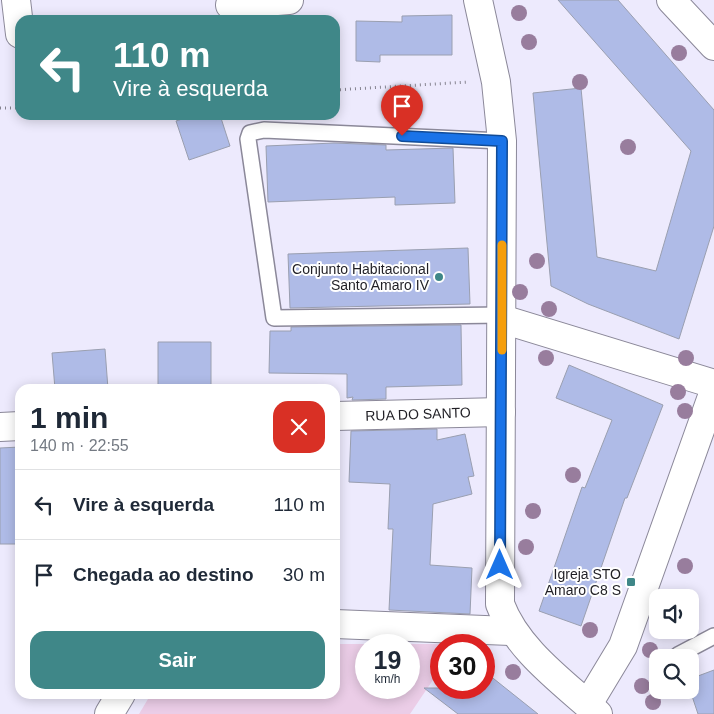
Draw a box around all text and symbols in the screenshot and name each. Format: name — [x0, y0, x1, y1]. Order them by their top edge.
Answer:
icon: left — [30, 35, 95, 100]
text: 110 m — [113, 35, 210, 74]
text: Vire à esquerda — [113, 76, 268, 101]
pin — [381, 85, 423, 136]
icon: arrive — [388, 92, 416, 120]
place label: Conjunto Habitacional Santo Amaro IV — [292, 261, 430, 293]
marker: Conjunto Habitacional Santo Amaro IV — [433, 271, 445, 283]
text: 1 min — [30, 401, 108, 434]
button: close — [273, 401, 325, 453]
street label: RUA DO SANTO — [365, 404, 471, 424]
text: 140 m · 22:55 — [30, 437, 129, 454]
icon: left — [30, 491, 58, 519]
text: Vire à esquerda — [73, 494, 214, 515]
text: 110 m — [274, 494, 325, 515]
position arrow — [473, 538, 525, 590]
icon: arrive — [30, 561, 58, 589]
text: Chegada ao destino — [73, 564, 254, 585]
text: 30 m — [283, 564, 325, 585]
place label: Igreja STO Amaro C8 S — [545, 566, 621, 598]
marker: Igreja STO Amaro C8 S — [625, 576, 637, 588]
map controls — [649, 589, 699, 699]
button: sound — [649, 589, 699, 639]
button: Sair — [30, 631, 325, 689]
speed limit sign: 30 — [430, 634, 495, 699]
text: 19 — [374, 646, 401, 674]
button: search — [649, 649, 699, 699]
text: km/h — [374, 672, 401, 686]

